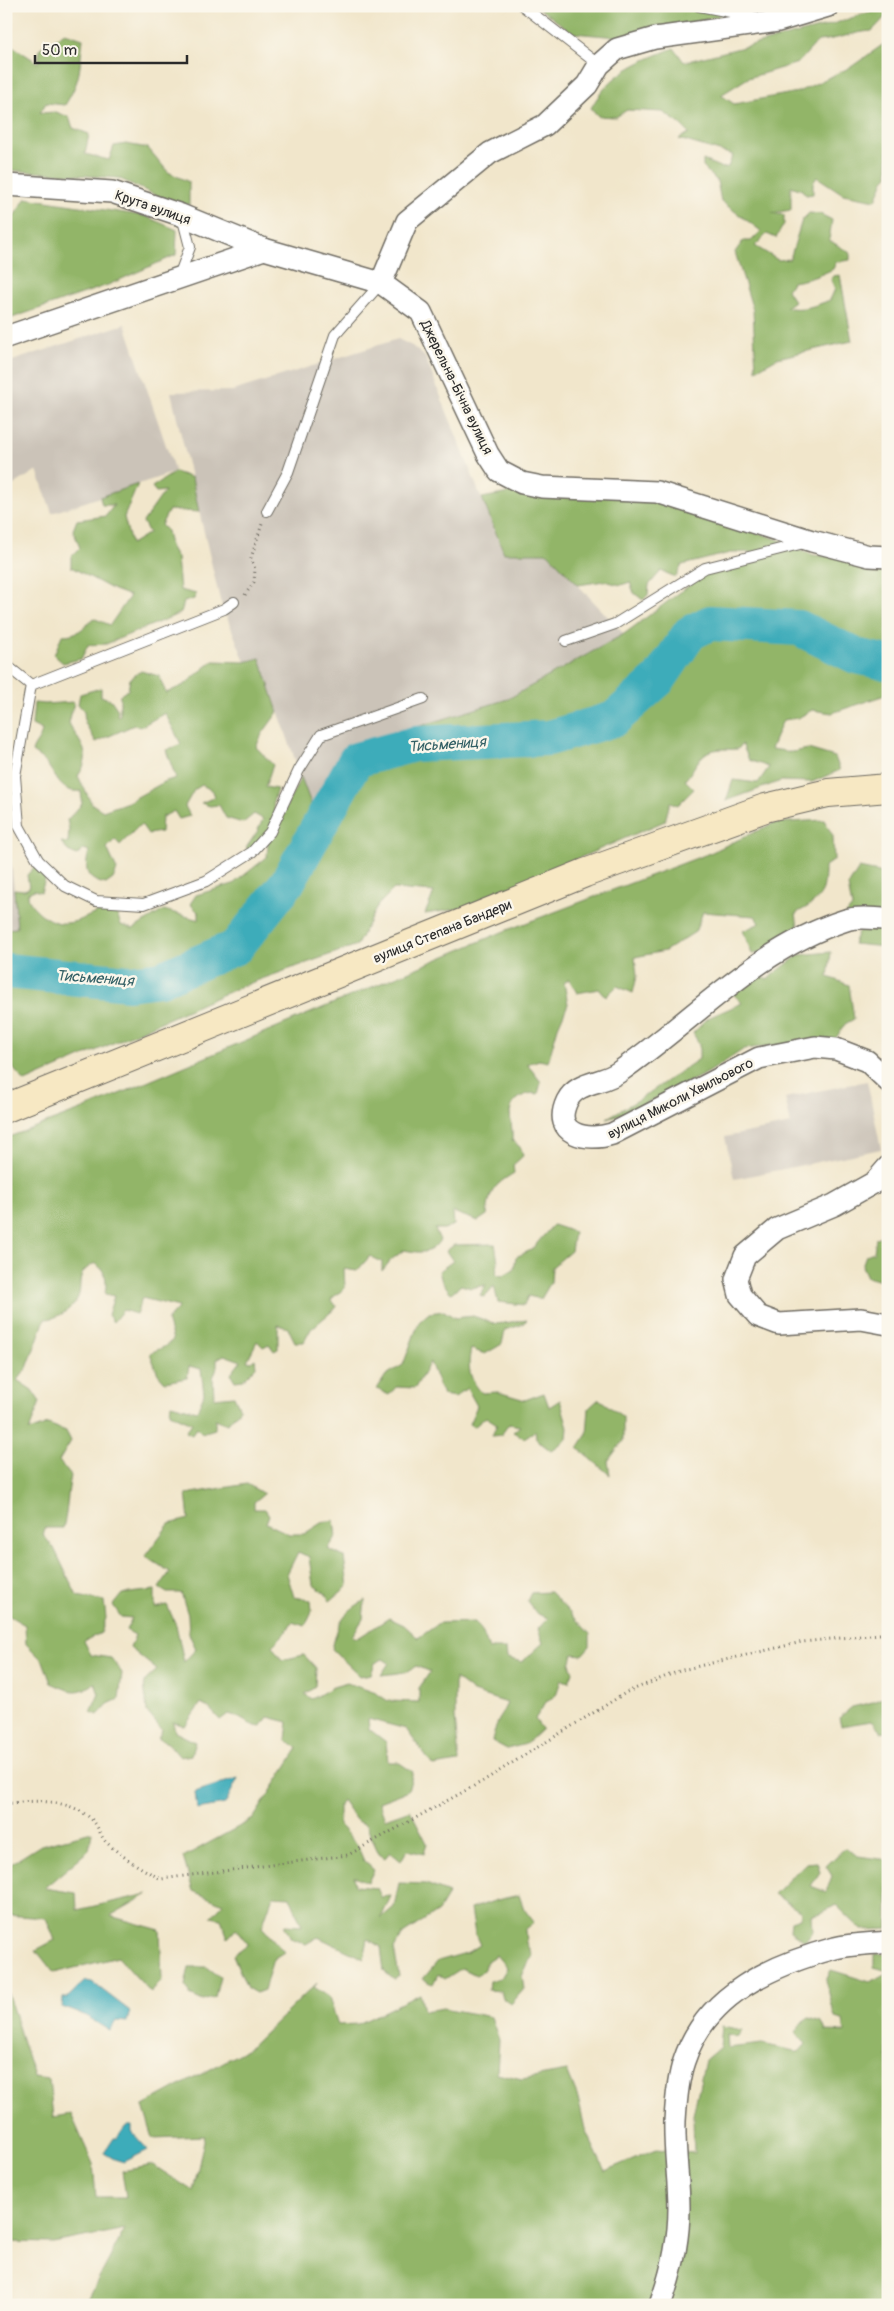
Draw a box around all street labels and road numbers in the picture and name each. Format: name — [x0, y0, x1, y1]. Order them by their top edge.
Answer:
street label: Крута вулиця — [113, 187, 193, 228]
street label: Джерельна-Бічна вулиця — [416, 316, 496, 457]
street label: вулиця Степана Бандери — [371, 896, 514, 967]
street label: вулиця Миколи Хвильового — [605, 1054, 756, 1143]

